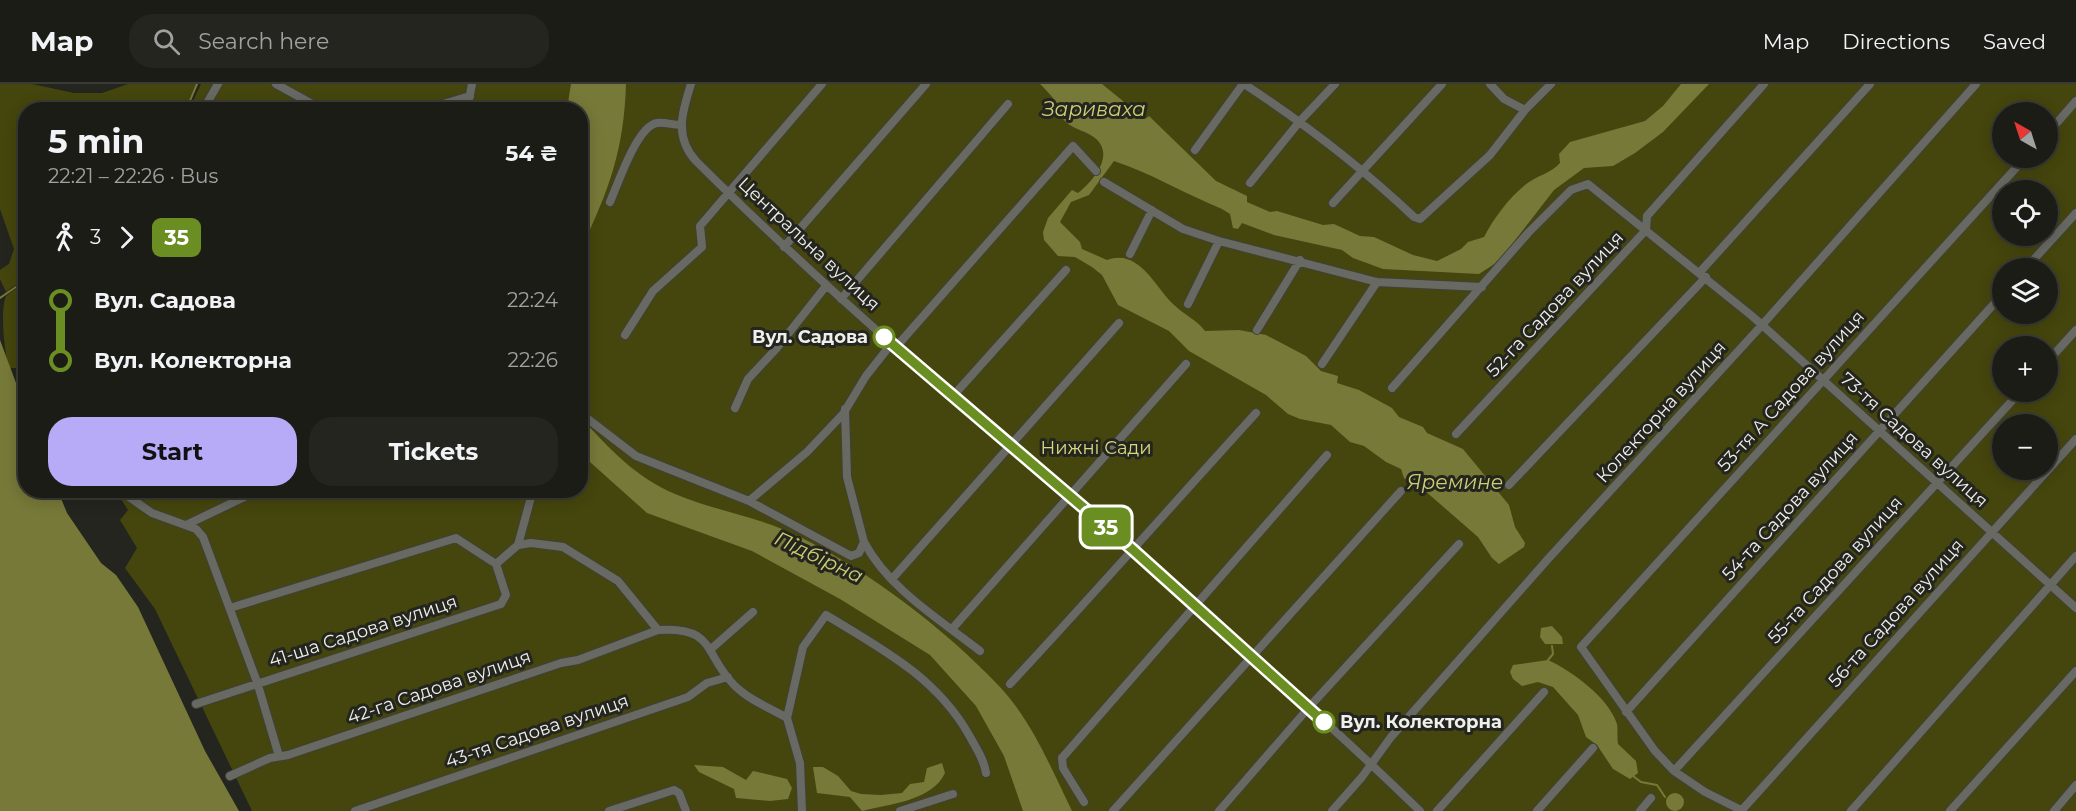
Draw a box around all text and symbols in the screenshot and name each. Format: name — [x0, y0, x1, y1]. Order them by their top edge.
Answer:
search box — [129, 14, 549, 68]
text: Map — [30, 24, 93, 58]
icon: search — [150, 25, 183, 58]
text: Search here — [198, 28, 329, 55]
text: Map — [1763, 29, 1809, 54]
text: Directions — [1842, 29, 1950, 54]
text: Saved — [1983, 29, 2046, 54]
water label: Зариваха — [1041, 97, 1146, 121]
north arrow — [1992, 102, 2058, 168]
map controls — [1992, 102, 2058, 480]
text: 5 min — [48, 121, 144, 161]
text: 54 ₴ — [505, 140, 558, 167]
text: 22:21 – 22:26 · Bus — [48, 164, 218, 188]
street label: Центральна вулиця — [734, 173, 884, 315]
button: locate — [1992, 180, 2058, 246]
icon: walk — [48, 221, 81, 254]
icon: forward — [110, 221, 143, 254]
text: 3 — [90, 225, 101, 249]
text: 35 — [164, 225, 189, 250]
street label: 52-га Садова вулиця — [1482, 227, 1628, 381]
button: layers — [1992, 258, 2058, 324]
text: Вул. Садова — [94, 287, 236, 314]
text: 22:24 — [507, 288, 558, 312]
street label: 53-тя А Садова вулиця — [1713, 306, 1869, 476]
place label: Вул. Садова — [752, 326, 868, 348]
marker: Вул. Садова — [873, 326, 895, 348]
button: + — [1992, 336, 2058, 402]
street label: Колекторна вулиця — [1592, 337, 1730, 487]
text: Вул. Колекторна — [94, 347, 292, 374]
text: 22:26 — [508, 348, 558, 372]
street label: 73-тя Садова вулиця — [1836, 368, 1992, 512]
button: − — [1992, 414, 2058, 480]
button: Start — [48, 417, 297, 486]
button: Tickets — [309, 417, 558, 486]
street label: 54-та Садова вулиця — [1717, 427, 1863, 585]
park label: Нижні Сади — [1040, 437, 1152, 459]
water label: Яремине — [1407, 470, 1503, 494]
street label: 55-та Садова вулиця — [1763, 492, 1907, 648]
line badge: 35 — [1079, 508, 1133, 546]
text: 35 — [1094, 515, 1118, 540]
water label: Підбірна — [771, 526, 867, 588]
street label: 56-та Садова вулиця — [1824, 534, 1968, 692]
street label: 41-ша Садова вулиця — [266, 590, 460, 672]
street label: 42-га Садова вулиця — [344, 645, 534, 729]
street label: 43-тя Садова вулиця — [443, 689, 631, 773]
marker: Вул. Колекторна — [1313, 711, 1335, 733]
place label: Вул. Колекторна — [1340, 711, 1502, 733]

